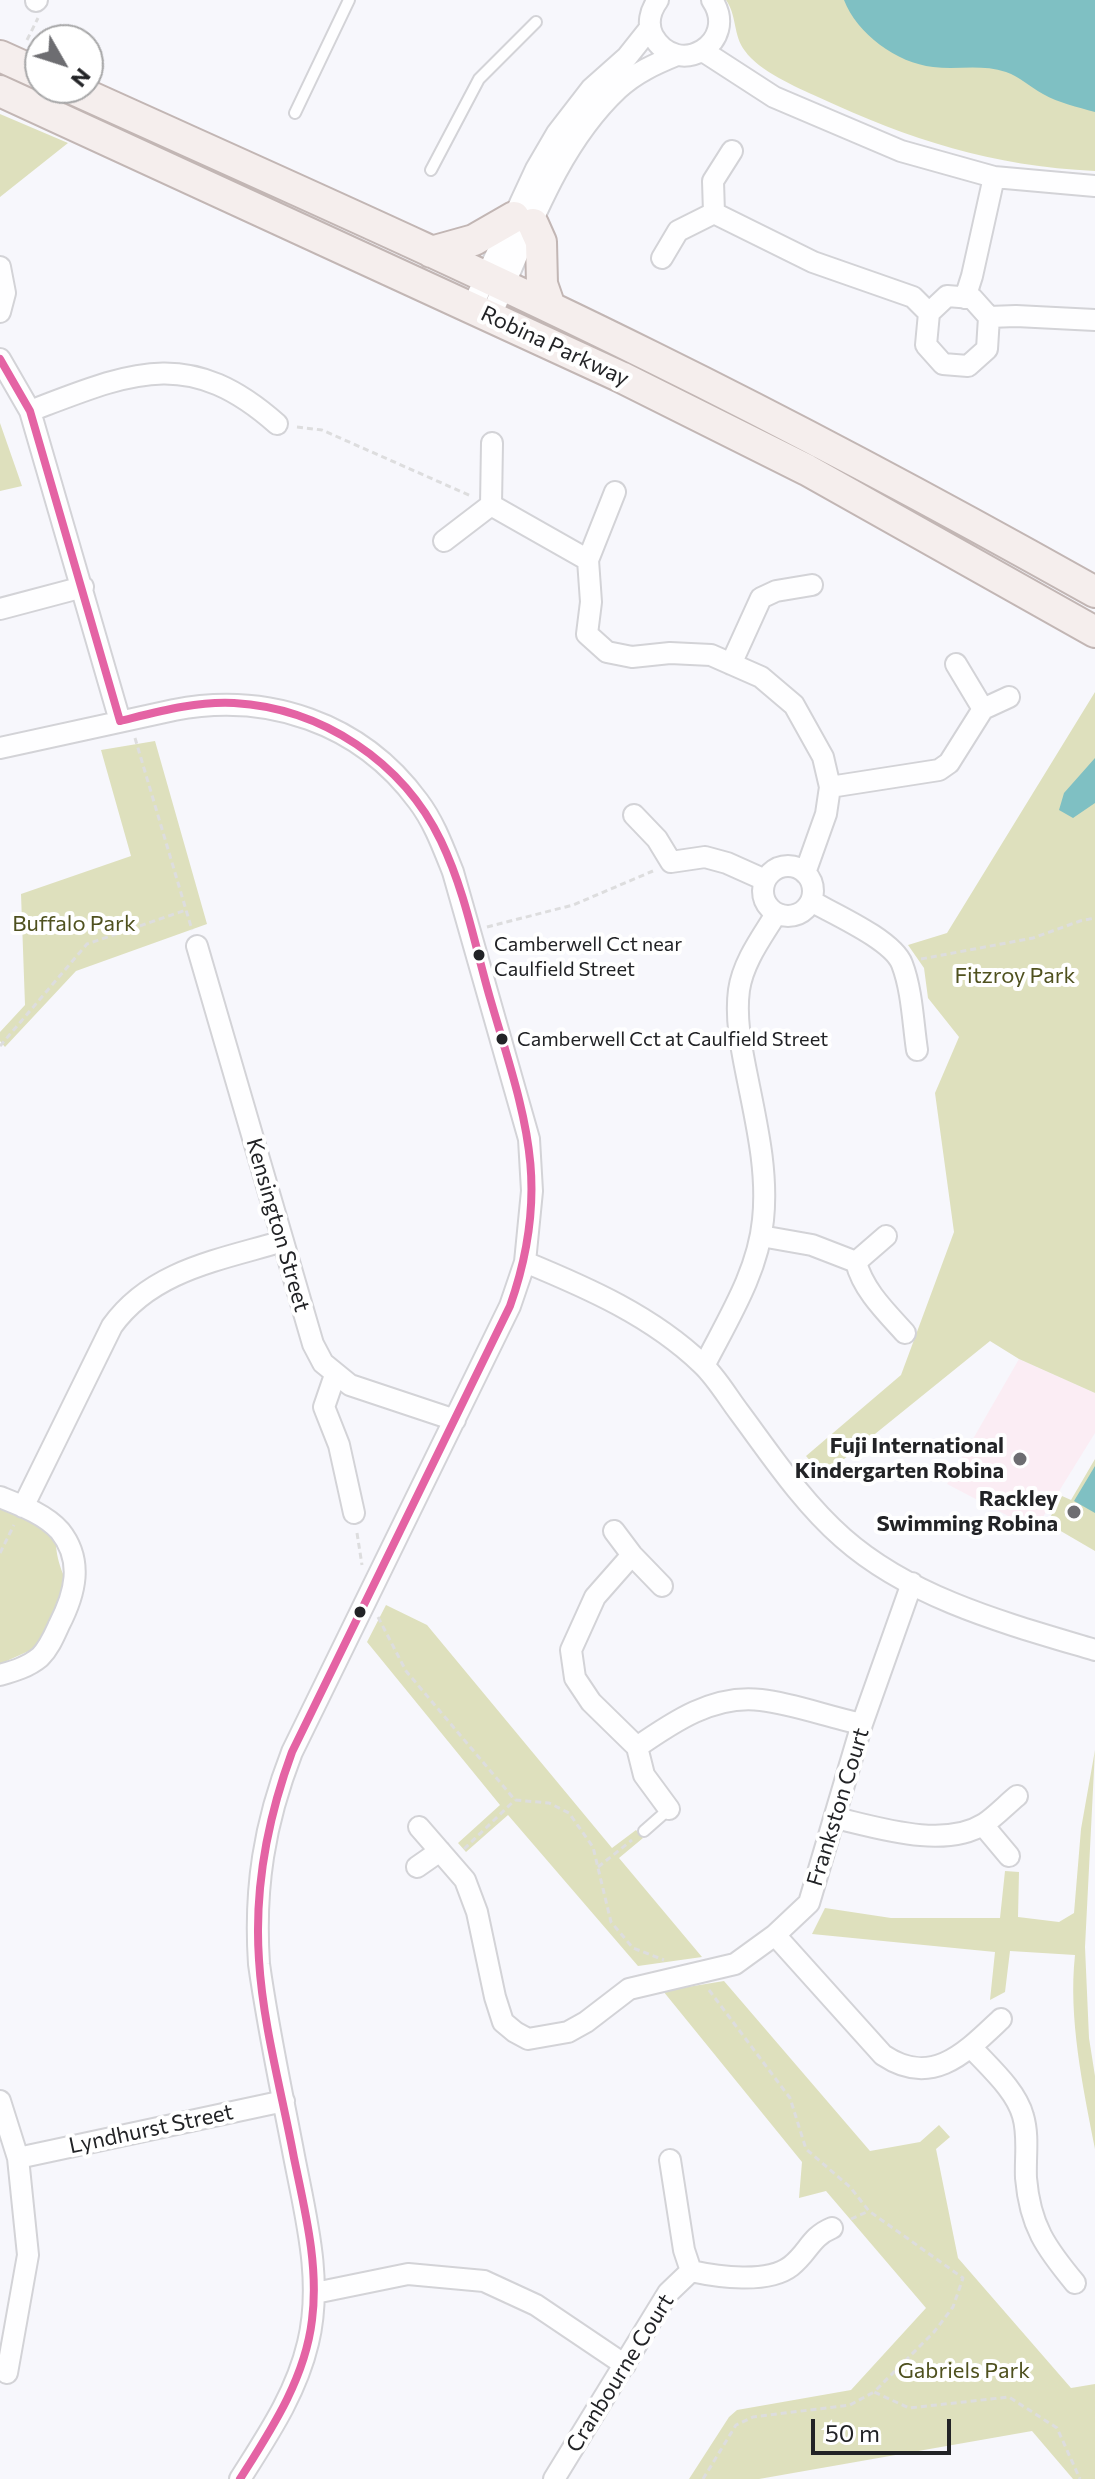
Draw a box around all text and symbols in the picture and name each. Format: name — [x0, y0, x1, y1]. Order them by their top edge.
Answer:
north arrow — [24, 24, 104, 104]
text: N — [66, 63, 97, 93]
street label: Robina Parkway — [477, 300, 633, 392]
park label: Buffalo Park — [12, 911, 136, 937]
place label: Camberwell Cct near Caulfield Street — [494, 932, 682, 979]
marker: Camberwell Cct near Caulfield Street — [471, 947, 487, 963]
park label: Fitzroy Park — [954, 963, 1076, 989]
place label: Camberwell Cct at Caulfield Street — [517, 1027, 828, 1051]
marker: Camberwell Cct at Caulfield Street — [494, 1031, 510, 1047]
street label: Kensington Street — [241, 1135, 315, 1315]
place label: Fuji International Kindergarten Robina — [795, 1433, 1004, 1484]
marker: Fuji International Kindergarten Robina — [1011, 1450, 1029, 1468]
place label: Rackley Swimming Robina — [876, 1486, 1058, 1538]
marker: Rackley Swimming Robina — [1065, 1503, 1083, 1521]
unlabelled marker — [352, 1604, 368, 1620]
street label: Frankston Court — [801, 1725, 875, 1889]
street label: Lyndhurst Street — [66, 2099, 236, 2159]
street label: Cranbourne Court — [561, 2289, 679, 2457]
park label: Gabriels Park — [898, 2358, 1030, 2384]
scale bar — [815, 2403, 955, 2453]
text: 50 m — [825, 2418, 880, 2447]

